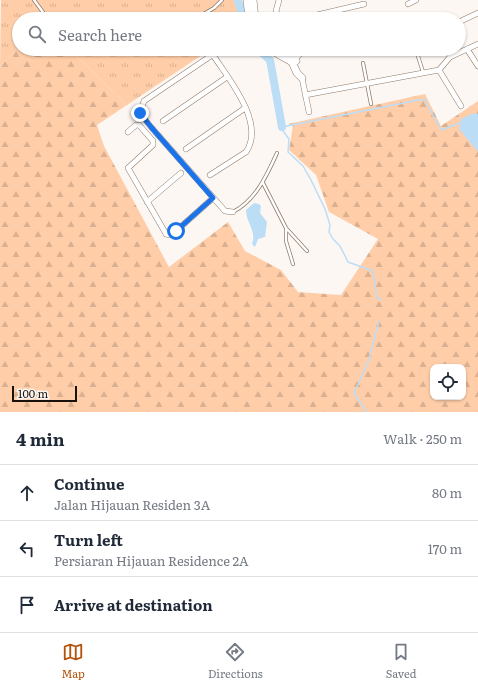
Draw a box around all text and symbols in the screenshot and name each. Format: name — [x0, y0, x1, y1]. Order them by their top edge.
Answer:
search box — [12, 12, 466, 56]
icon: search — [26, 23, 48, 45]
text: Search here — [58, 23, 142, 46]
route end — [131, 104, 149, 122]
route start — [167, 222, 185, 240]
map controls — [430, 364, 466, 400]
button: locate — [430, 364, 466, 400]
scale bar — [12, 384, 77, 403]
text: 100 m — [18, 385, 48, 401]
text: 4 min — [16, 426, 65, 451]
text: Walk · 250 m — [383, 429, 462, 448]
text: Continue — [54, 472, 124, 495]
icon: ahead — [16, 482, 38, 504]
text: 80 m — [432, 483, 462, 502]
text: Jalan Hijauan Residen 3A — [54, 495, 210, 514]
text: Turn left — [54, 528, 123, 551]
icon: left — [16, 538, 38, 560]
text: 170 m — [428, 539, 462, 558]
text: Persiaran Hijauan Residence 2A — [54, 551, 249, 570]
text: Arrive at destination — [54, 593, 213, 616]
icon: arrive — [16, 594, 38, 616]
tab: Map — [61, 641, 85, 681]
tab: Directions — [208, 641, 263, 681]
tab: Saved — [386, 641, 416, 681]

